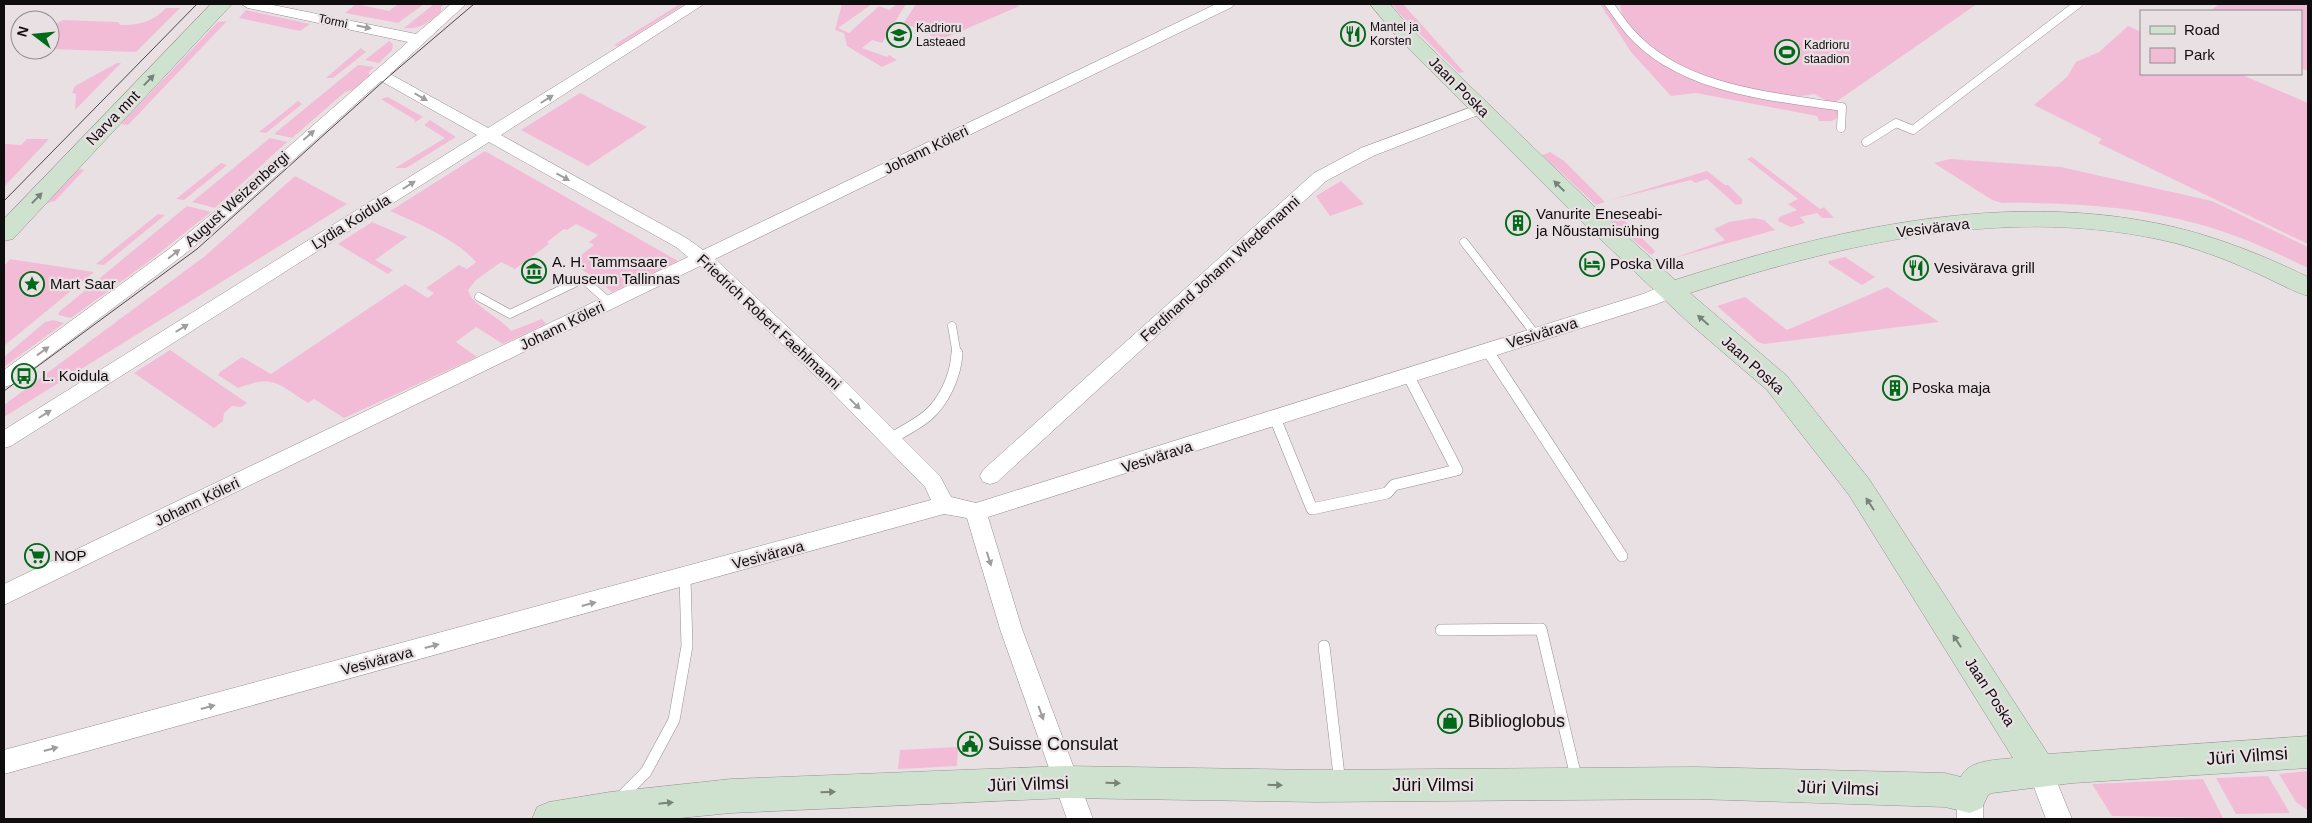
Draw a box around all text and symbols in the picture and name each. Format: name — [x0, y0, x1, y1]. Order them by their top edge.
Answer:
north arrow — [10, 10, 60, 60]
legend — [2140, 10, 2302, 75]
street label: Tormi — [317, 11, 349, 31]
place label: Mantel ja Korsten — [1370, 20, 1419, 48]
place label: Kadrioru Lasteaed — [916, 21, 965, 49]
restaurant icon: Mantel ja Korsten — [1340, 21, 1366, 47]
text: Road — [2184, 21, 2220, 38]
school or university icon: Kadrioru Lasteaed — [886, 22, 912, 48]
text: N — [13, 24, 32, 38]
one-way arrow — [357, 24, 373, 32]
place label: Kadrioru staadion — [1804, 38, 1849, 66]
sports icon: Kadrioru staadion — [1774, 39, 1800, 65]
text: Park — [2184, 46, 2215, 63]
street label: Jaan Poska — [1426, 53, 1494, 121]
one-way arrow — [143, 74, 155, 86]
street label: Narva mnt — [82, 86, 143, 148]
one-way arrow — [414, 93, 427, 102]
one-way arrow — [540, 94, 553, 104]
street label: Johann Köleri — [881, 122, 971, 177]
one-way arrow — [302, 130, 315, 141]
street label: August Weizenbergi — [181, 147, 292, 250]
one-way arrow — [556, 172, 569, 181]
one-way arrow — [1553, 180, 1565, 192]
one-way arrow — [402, 181, 416, 190]
street label: Lydia Koidula — [308, 190, 394, 253]
one-way arrow — [31, 192, 43, 204]
street label: Ferdinand Johann Wiedemanni — [1137, 193, 1303, 345]
place label: Vanurite Eneseabi- ja Nõustamisühing — [1535, 205, 1662, 239]
building icon: Vanurite Eneseabi- ja Nõustamisühing — [1505, 210, 1531, 236]
street label: Vesivärava — [1895, 215, 1971, 240]
one-way arrow — [167, 249, 180, 260]
street label: Friedrich Robert Faehlmanni — [694, 251, 845, 393]
hotel icon: Poska Villa — [1579, 251, 1605, 277]
place label: A. H. Tammsaare Muuseum Tallinnas — [552, 253, 680, 287]
place label: Poska Villa — [1610, 255, 1685, 272]
restaurant icon: Vesivärava grill — [1903, 255, 1929, 281]
museum icon: A. H. Tammsaare Muuseum Tallinnas — [521, 258, 547, 284]
place label: Vesivärava grill — [1934, 259, 2035, 276]
place icon: Mart Saar — [19, 271, 45, 297]
place label: Mart Saar — [50, 275, 116, 292]
street label: Johann Köleri — [517, 298, 607, 353]
street label: Vesivärava — [1504, 313, 1580, 351]
one-way arrow — [1697, 315, 1709, 326]
one-way arrow — [176, 323, 189, 332]
street label: Jaan Poska — [1719, 332, 1789, 398]
one-way arrow — [36, 346, 50, 356]
bus stop icon: L. Koidula — [11, 363, 37, 389]
place label: L. Koidula — [42, 367, 109, 384]
building icon: Poska maja — [1882, 375, 1908, 401]
place label: Poska maja — [1912, 379, 1991, 396]
one-way arrow — [848, 397, 860, 409]
one-way arrow — [38, 410, 51, 419]
street label: Vesivärava — [1119, 437, 1195, 476]
street label: Johann Köleri — [152, 474, 242, 529]
one-way arrow — [1865, 498, 1874, 511]
street label: Vesivärava — [730, 537, 806, 572]
supermarket icon: NOP — [24, 543, 50, 569]
place label: NOP — [54, 547, 87, 564]
one-way arrow — [985, 552, 993, 567]
one-way arrow — [582, 600, 597, 608]
one-way arrow — [1953, 634, 1962, 648]
one-way arrow — [425, 642, 440, 650]
street label: Vesivärava — [339, 643, 415, 678]
street label: Jaan Poska — [1962, 654, 2019, 730]
one-way arrow — [200, 703, 215, 711]
one-way arrow — [1037, 706, 1045, 721]
shop icon: Biblioglobus — [1437, 708, 1463, 734]
place label: Biblioglobus — [1468, 711, 1565, 731]
public building icon: Suisse Consulat — [957, 731, 983, 757]
place label: Suisse Consulat — [988, 734, 1118, 754]
street label: Jüri Vilmsi — [2206, 743, 2288, 769]
one-way arrow — [43, 745, 58, 753]
street label: Jüri Vilmsi — [987, 773, 1069, 795]
street label: Jüri Vilmsi — [1392, 775, 1474, 795]
street label: Jüri Vilmsi — [1797, 777, 1879, 799]
one-way arrow — [1105, 779, 1121, 787]
one-way arrow — [1268, 782, 1284, 790]
one-way arrow — [820, 788, 836, 796]
one-way arrow — [658, 799, 674, 807]

